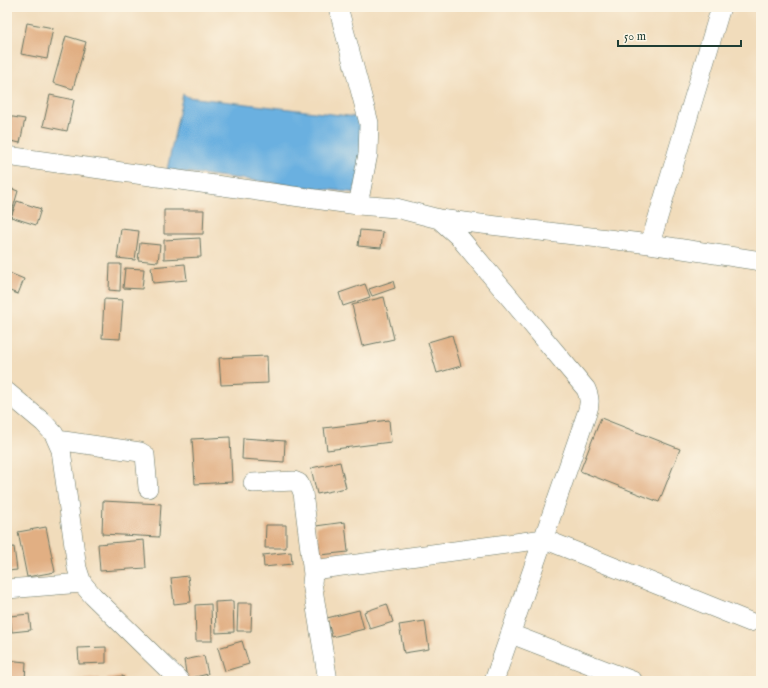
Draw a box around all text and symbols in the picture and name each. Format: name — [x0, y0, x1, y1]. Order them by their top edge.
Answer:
scale bar — [618, 22, 741, 48]
text: 50 m — [624, 29, 646, 44]

